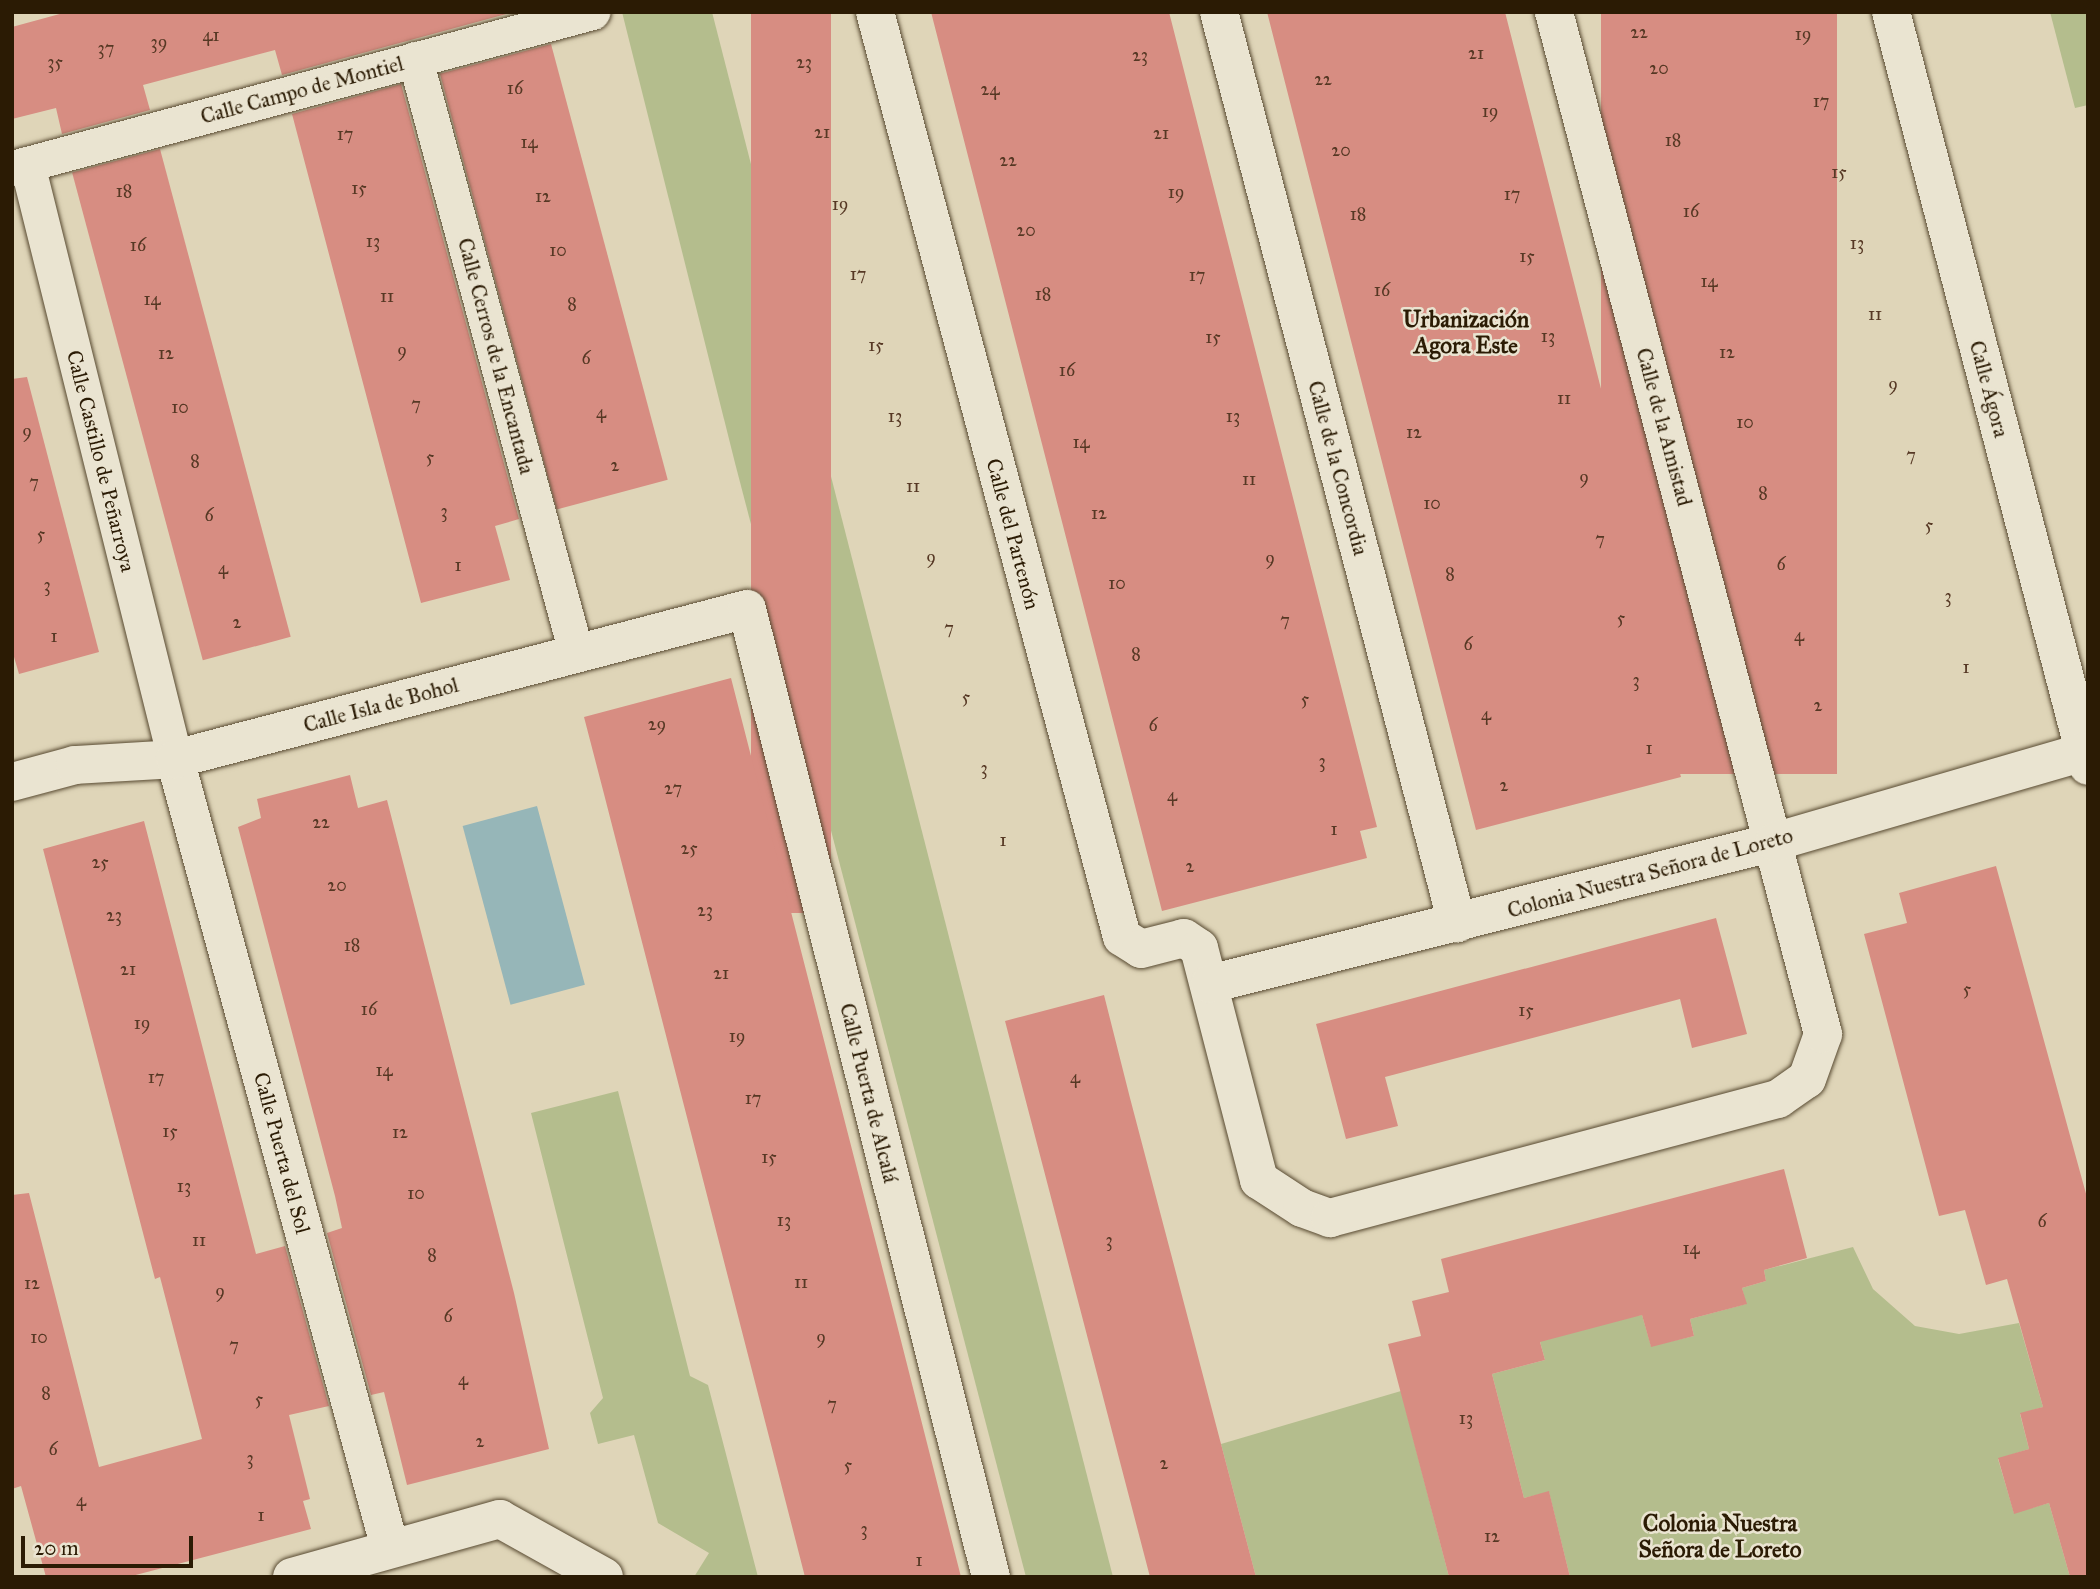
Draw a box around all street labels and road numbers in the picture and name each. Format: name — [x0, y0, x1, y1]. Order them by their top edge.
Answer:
street label: Calle Campo de Montiel — [198, 51, 406, 129]
street label: Calle Cerros de la Encantada — [452, 235, 540, 477]
street label: Calle Ágora — [1964, 338, 2014, 440]
street label: Calle de la Amistad — [1631, 345, 1697, 509]
street label: Calle Castillo de Peñarroya — [61, 348, 141, 574]
street label: Calle de la Concordia — [1303, 378, 1373, 558]
street label: Calle del Partenón — [981, 456, 1045, 612]
street label: Calle Isla de Bohol — [301, 672, 461, 738]
street label: Colonia Nuestra Señora de Loreto — [1505, 823, 1795, 923]
street label: Calle Puerta de Alcalá — [834, 1001, 904, 1185]
street label: Calle Puerta del Sol — [248, 1069, 316, 1237]

